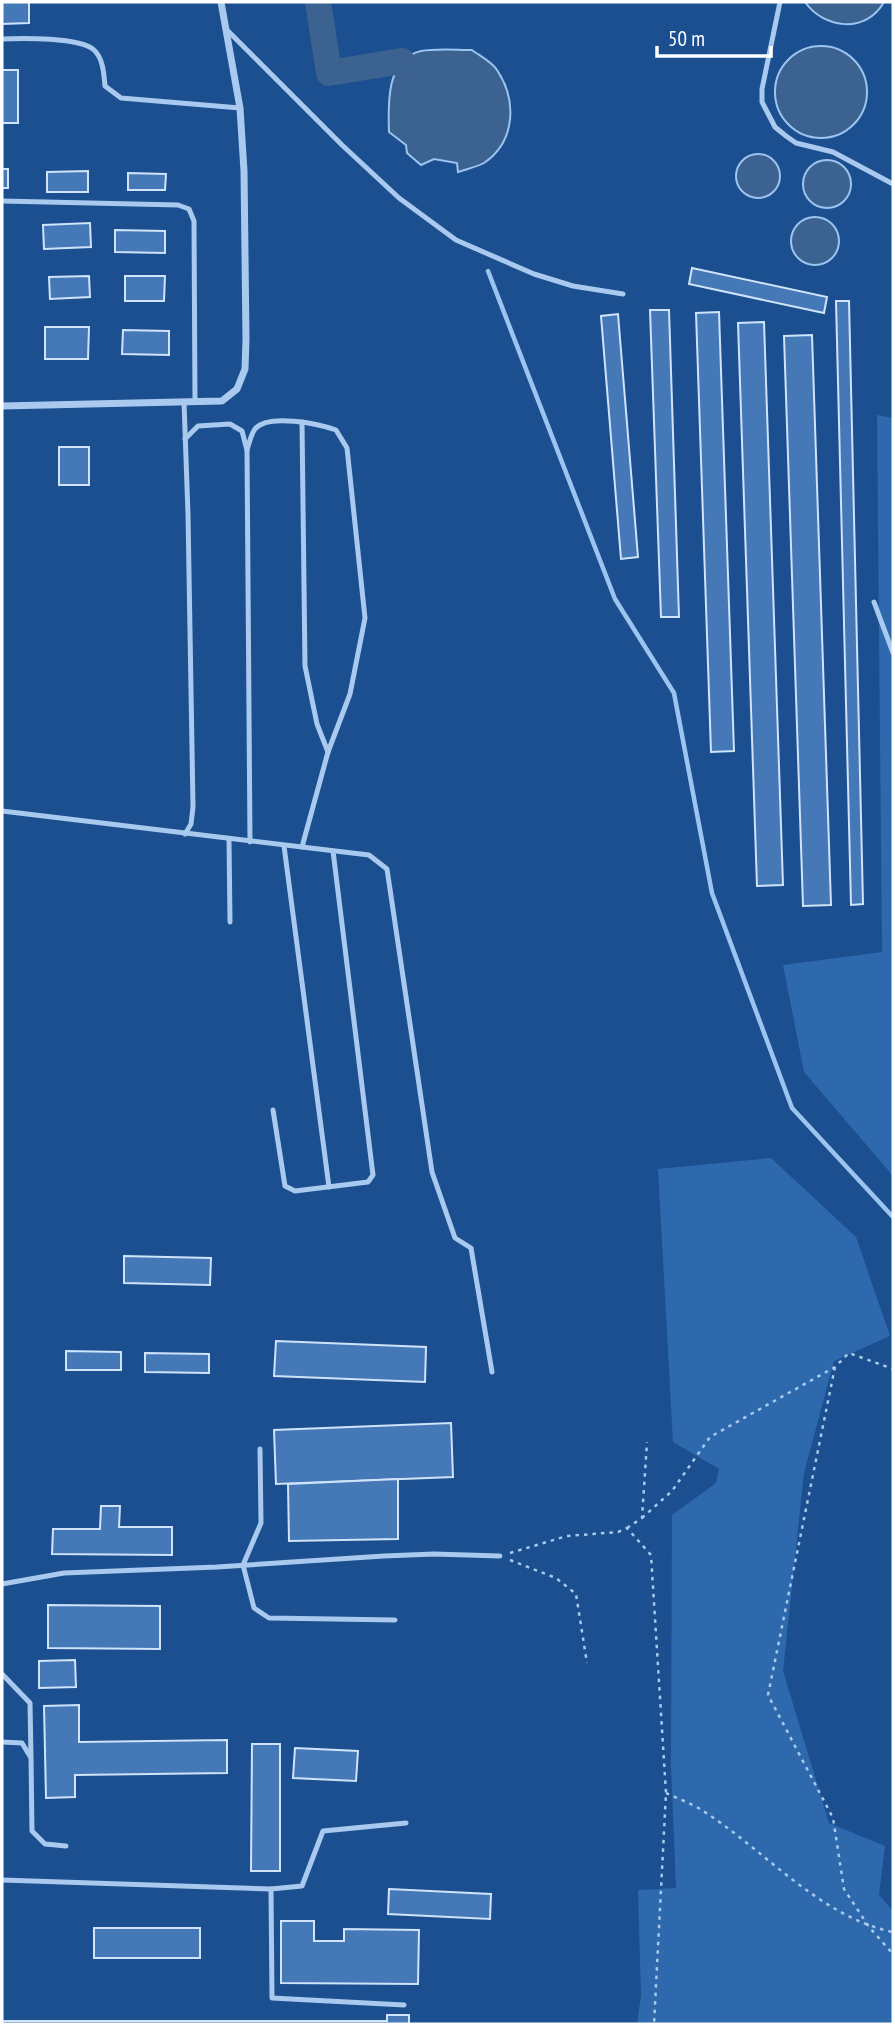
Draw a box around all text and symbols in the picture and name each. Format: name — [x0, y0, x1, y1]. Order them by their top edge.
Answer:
scale bar — [657, 14, 771, 58]
text: 50 m — [668, 25, 705, 52]

